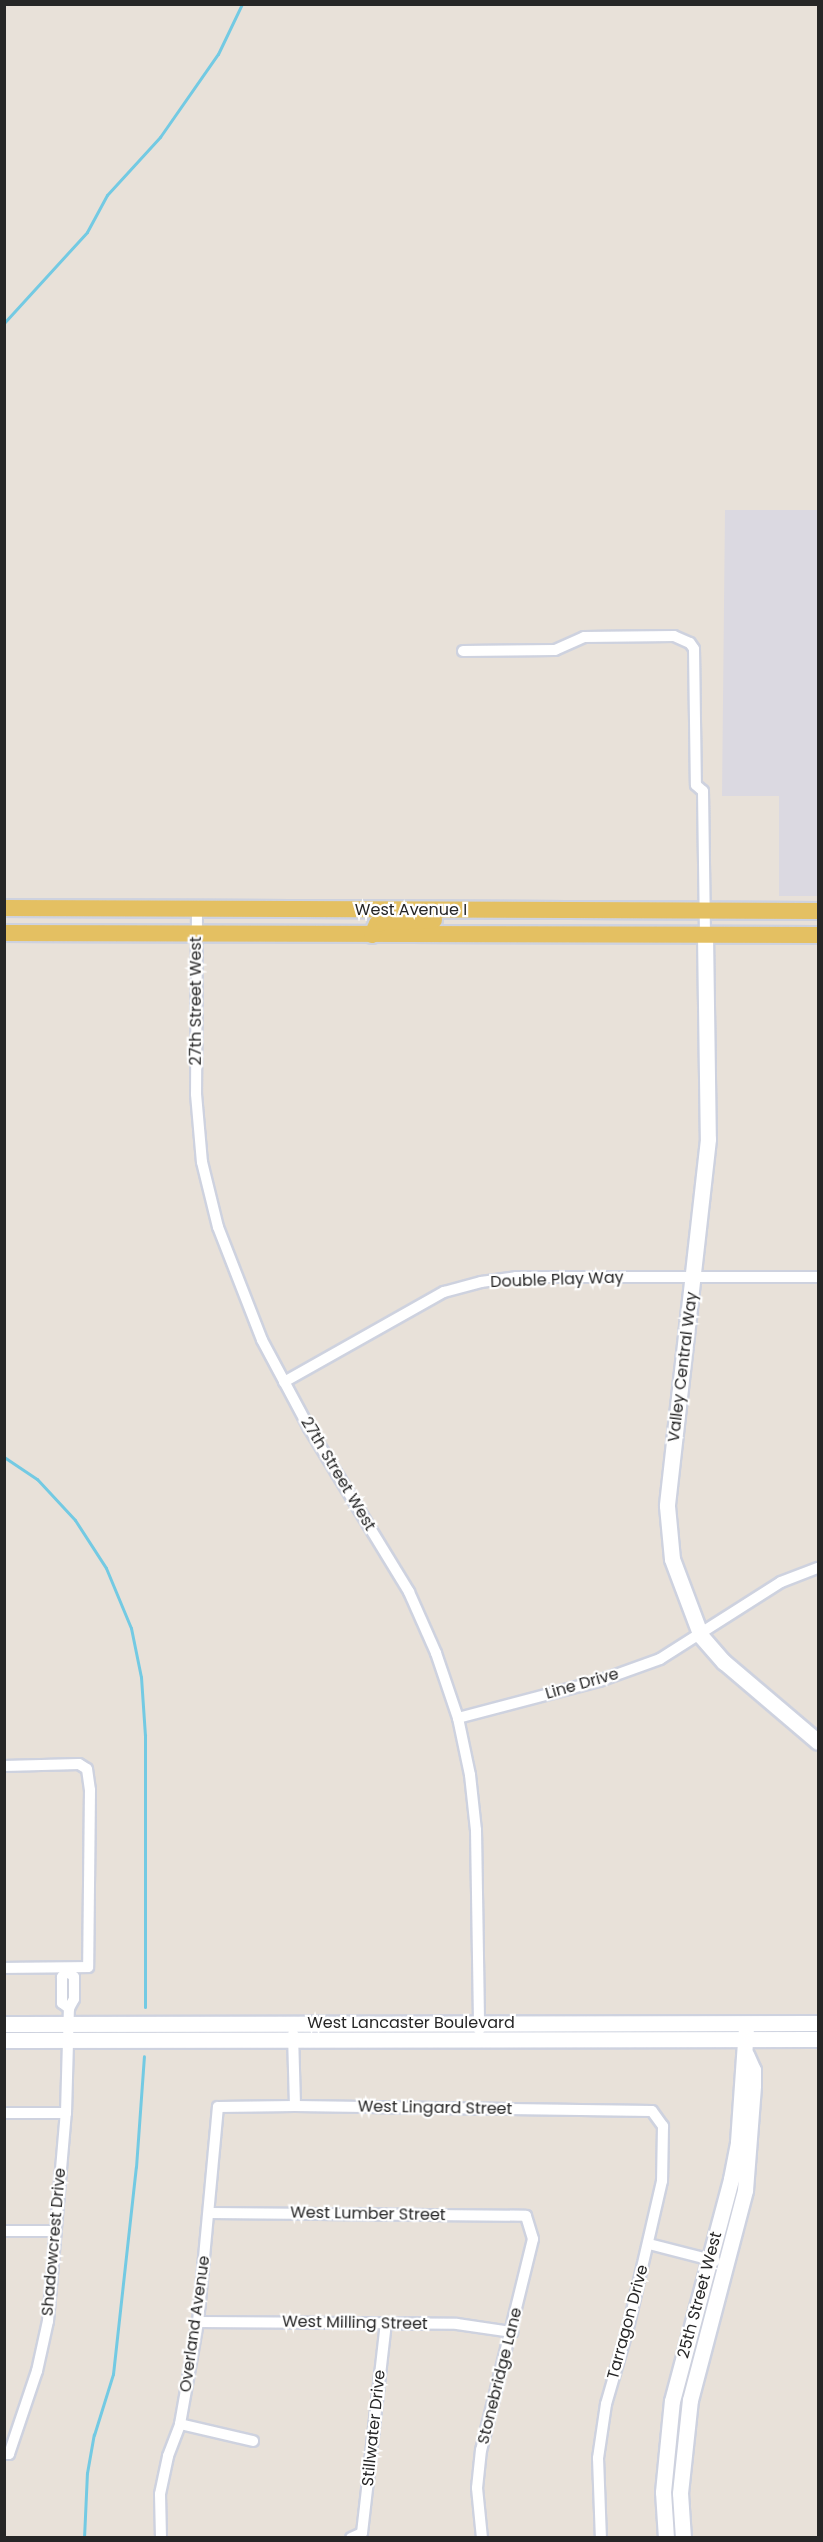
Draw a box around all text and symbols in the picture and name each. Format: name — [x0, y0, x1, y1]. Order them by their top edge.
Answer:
street label: West Avenue I — [355, 900, 467, 920]
street label: 27th Street West — [186, 936, 206, 1066]
street label: Double Play Way — [490, 1268, 624, 1292]
street label: Valley Central Way — [664, 1291, 702, 1443]
street label: 27th Street West — [297, 1414, 379, 1534]
street label: Line Drive — [543, 1664, 621, 1704]
street label: West Lancaster Boulevard — [307, 2013, 515, 2033]
street label: West Lingard Street — [358, 2097, 512, 2119]
street label: Shadowcrest Drive — [38, 2167, 70, 2317]
street label: West Lumber Street — [290, 2203, 446, 2225]
street label: 25th Street West — [674, 2230, 726, 2360]
street label: Overland Avenue — [176, 2255, 214, 2393]
street label: Tarragon Drive — [603, 2263, 653, 2381]
street label: Stonebridge Lane — [474, 2306, 526, 2446]
street label: West Milling Street — [282, 2312, 428, 2334]
street label: Stillwater Drive — [358, 2369, 390, 2487]

